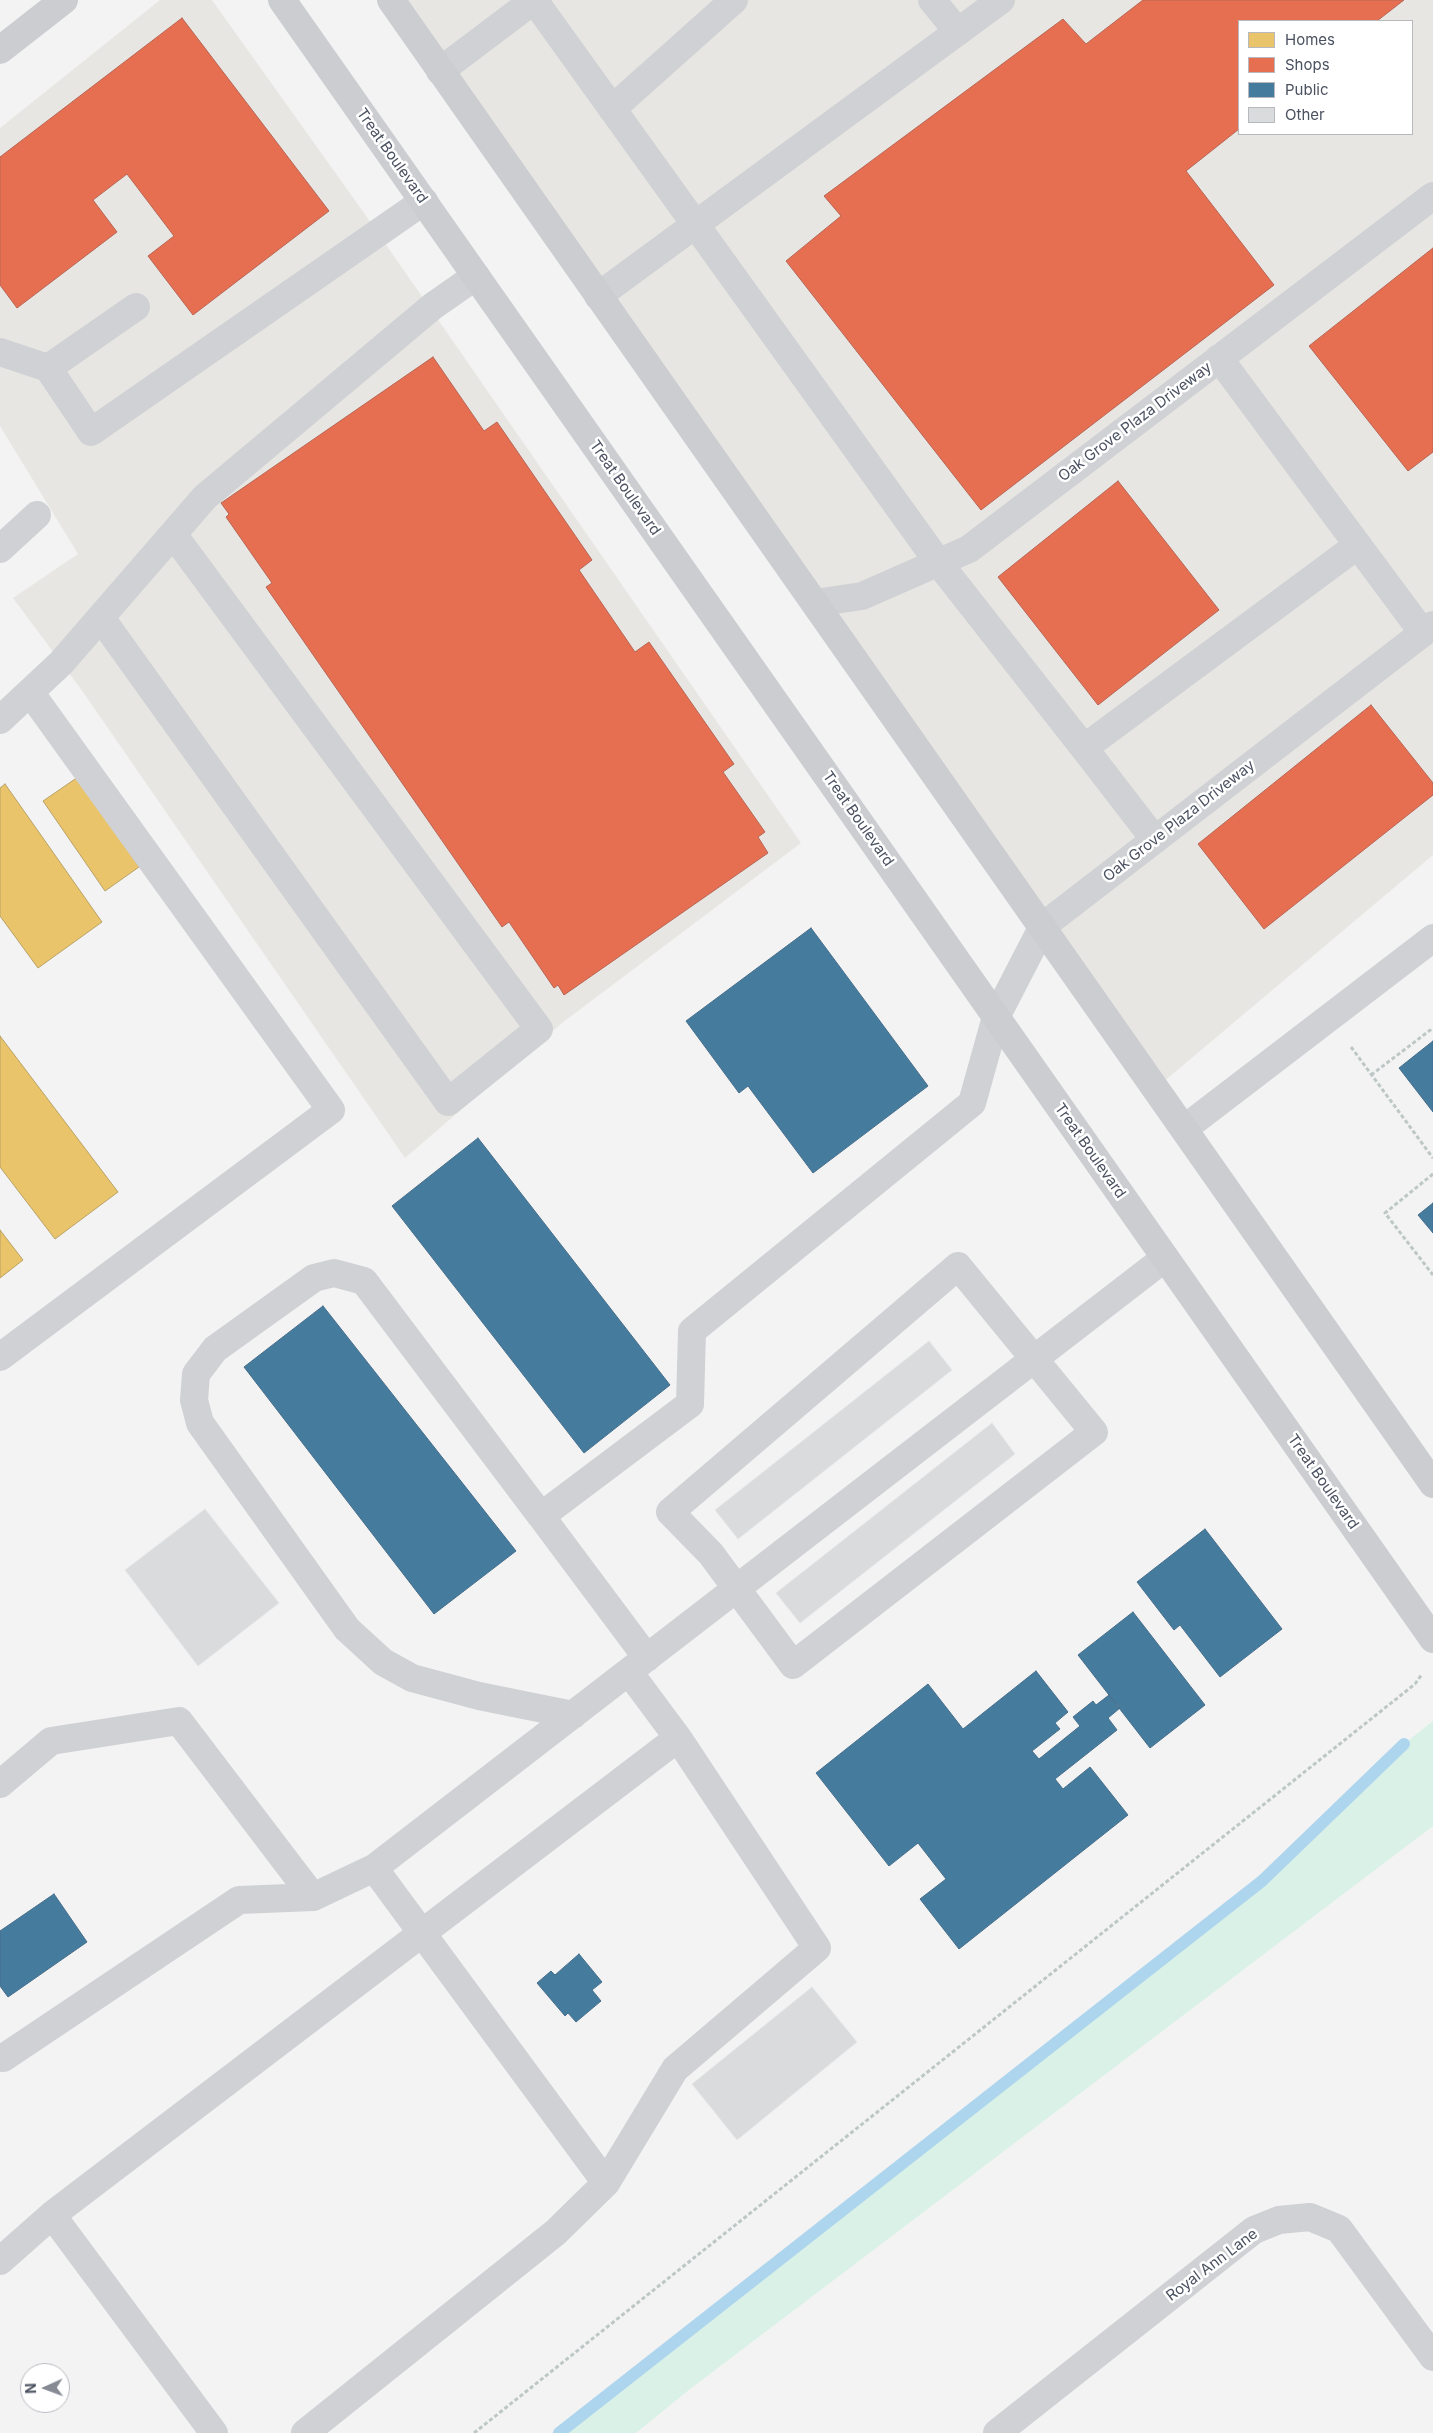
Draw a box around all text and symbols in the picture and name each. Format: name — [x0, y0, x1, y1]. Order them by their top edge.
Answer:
legend — [1238, 20, 1413, 135]
text: Homes — [1285, 30, 1335, 49]
text: Shops — [1285, 55, 1330, 74]
text: Public — [1285, 80, 1328, 99]
street label: Treat Boulevard — [353, 105, 431, 207]
text: Other — [1285, 105, 1325, 124]
street label: Oak Grove Plaza Driveway — [1055, 358, 1215, 486]
street label: Treat Boulevard — [586, 437, 664, 539]
street label: Oak Grove Plaza Driveway — [1100, 756, 1258, 886]
street label: Treat Boulevard — [819, 768, 897, 870]
street label: Treat Boulevard — [1051, 1100, 1129, 1202]
street label: Treat Boulevard — [1284, 1431, 1362, 1533]
street label: Royal Ann Lane — [1163, 2225, 1261, 2305]
north arrow — [20, 2363, 70, 2413]
text: N — [22, 2383, 39, 2394]

